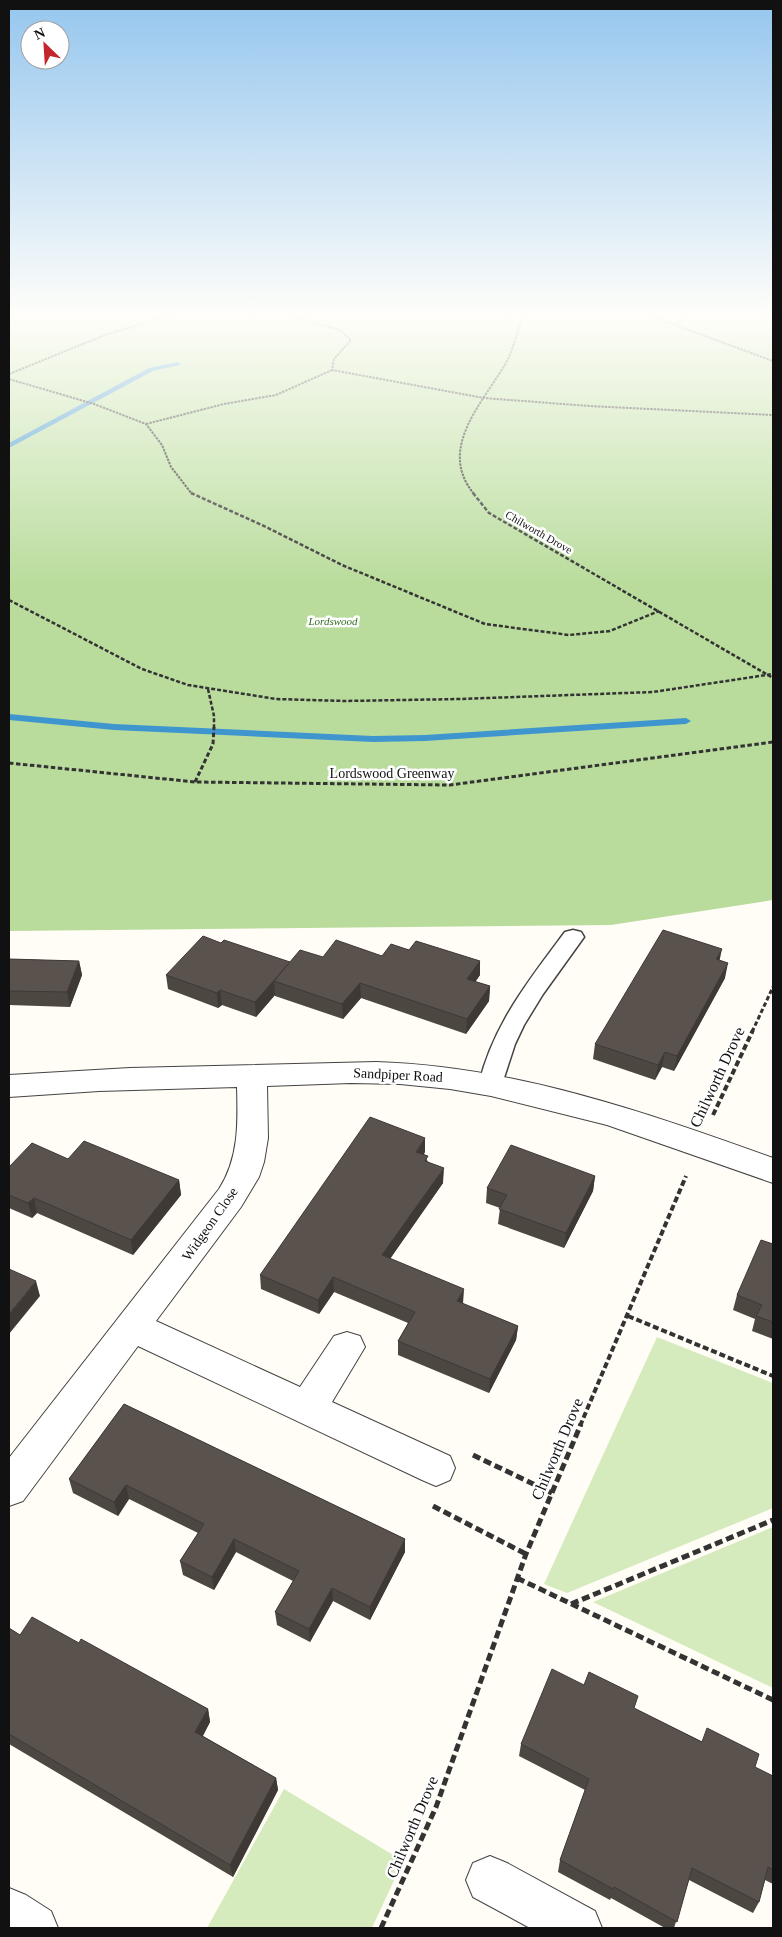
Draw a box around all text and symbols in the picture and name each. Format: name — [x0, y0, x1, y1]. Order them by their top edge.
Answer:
north arrow — [20, 20, 70, 70]
text: N — [32, 25, 47, 43]
street label: Chilworth Drove — [504, 508, 575, 556]
park label: Lordswood — [307, 615, 358, 627]
street label: Lordswood Greenway — [330, 766, 454, 781]
street label: Chilworth Drove — [686, 1024, 748, 1130]
street label: Sandpiper Road — [353, 1065, 443, 1085]
street label: Widgeon Close — [179, 1184, 241, 1264]
street label: Chilworth Drove — [528, 1396, 586, 1502]
street label: Chilworth Drove — [383, 1774, 441, 1880]

